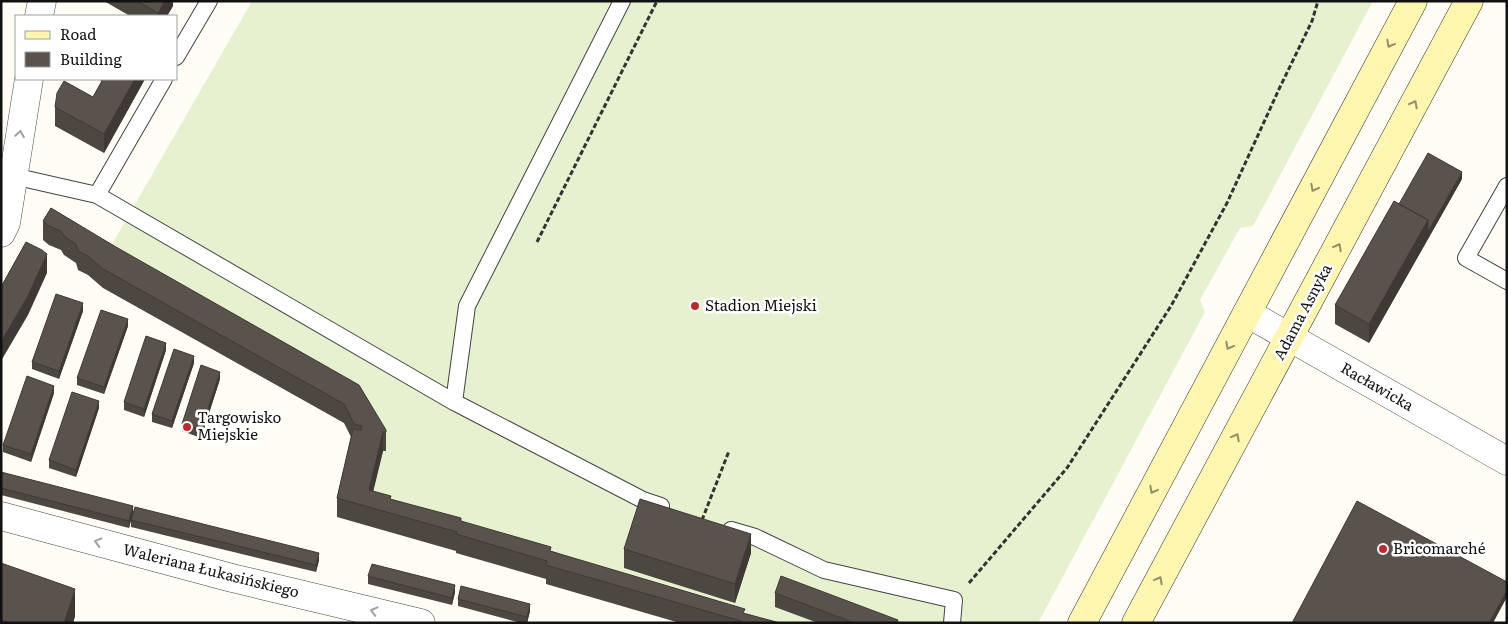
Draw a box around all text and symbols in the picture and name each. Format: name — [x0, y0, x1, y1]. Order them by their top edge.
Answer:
legend — [15, 15, 178, 80]
text: Road — [60, 22, 96, 45]
one-way arrow — [1386, 39, 1396, 48]
text: Building — [60, 47, 122, 70]
one-way arrow — [1408, 100, 1418, 109]
one-way arrow — [14, 129, 25, 137]
one-way arrow — [1310, 182, 1320, 191]
one-way arrow — [1331, 243, 1341, 252]
street label: Adama Asnyka — [1267, 258, 1337, 364]
place label: Stadion Miejski — [705, 293, 817, 316]
marker: Stadion Miejski — [689, 300, 701, 312]
one-way arrow — [1225, 341, 1235, 350]
street label: Racławicka — [1337, 355, 1419, 416]
place label: Targowisko Miejskie — [197, 405, 281, 445]
marker: Targowisko Miejskie — [181, 421, 193, 433]
one-way arrow — [1230, 433, 1240, 442]
one-way arrow — [1149, 485, 1159, 494]
place label: Bricomarché — [1393, 536, 1486, 559]
one-way arrow — [93, 537, 102, 548]
street label: Waleriana Łukasińskiego — [121, 537, 302, 603]
marker: Bricomarché — [1377, 543, 1389, 555]
one-way arrow — [1153, 576, 1163, 585]
one-way arrow — [370, 606, 378, 617]

